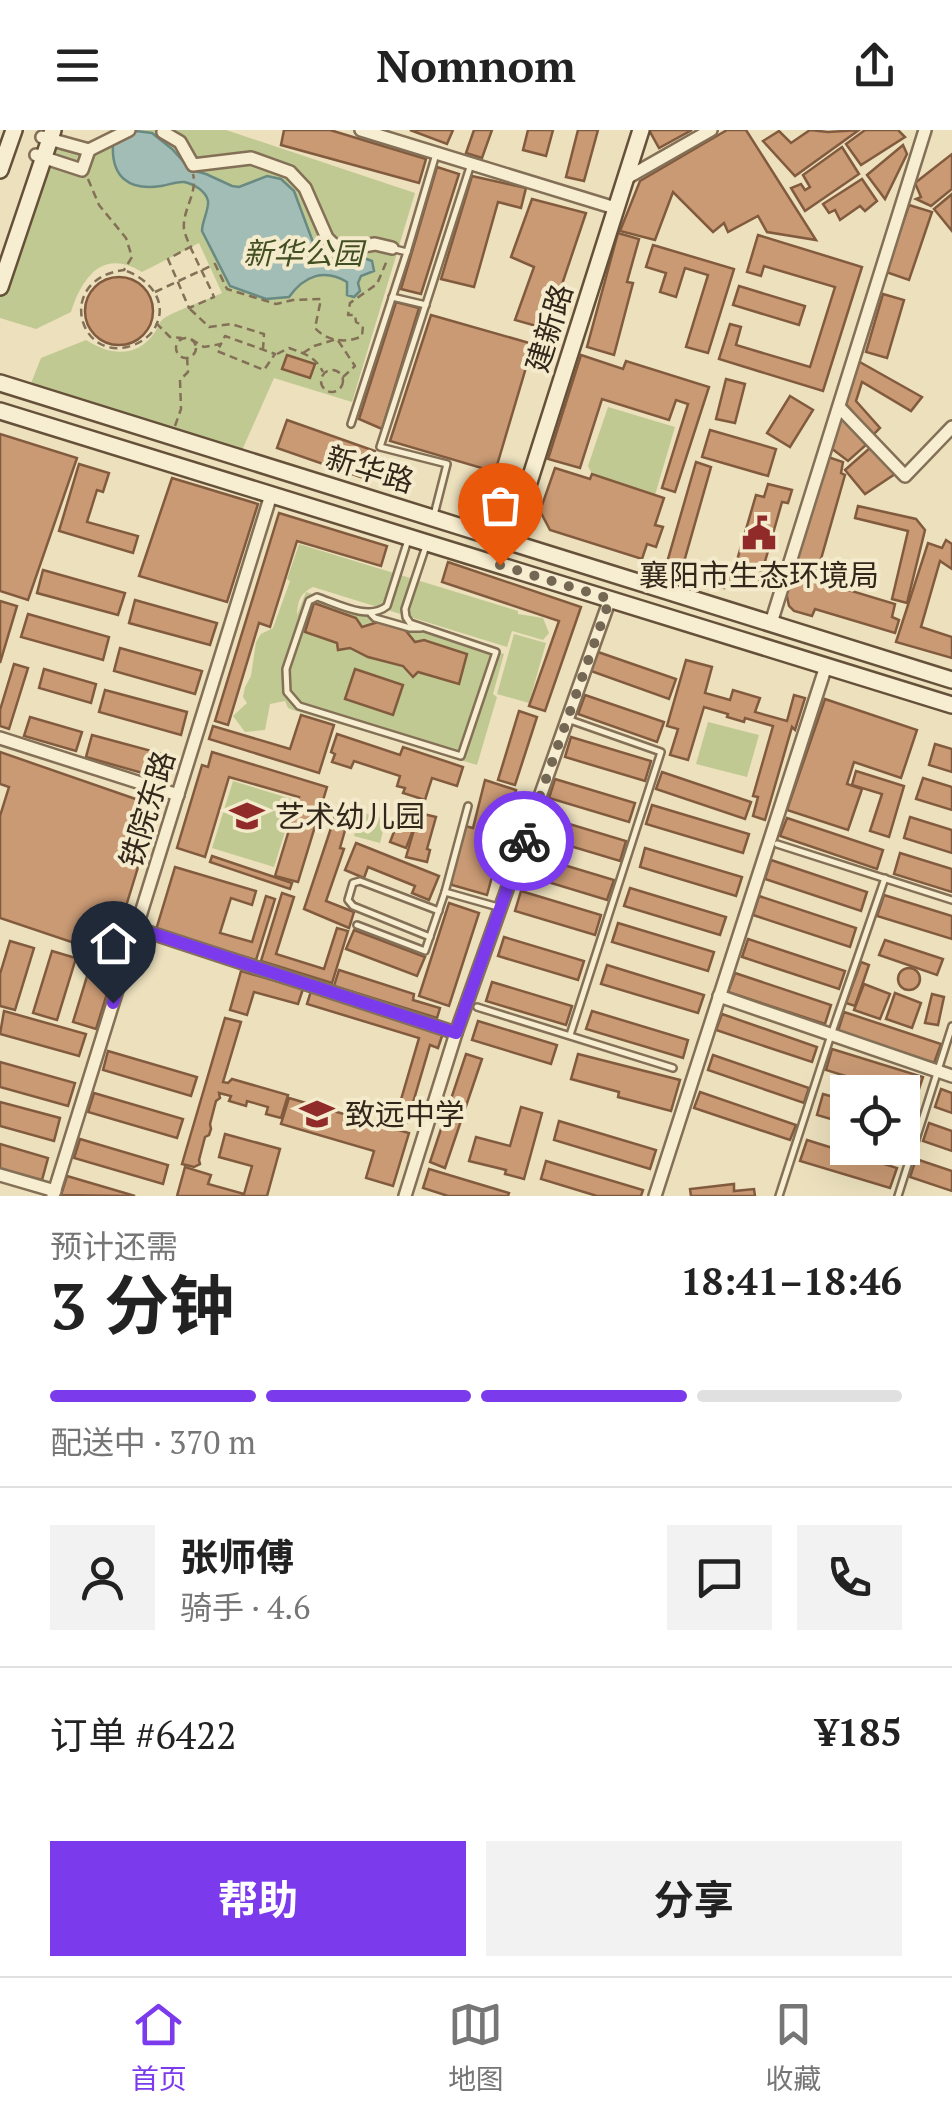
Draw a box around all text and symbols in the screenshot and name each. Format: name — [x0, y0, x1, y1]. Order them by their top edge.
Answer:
text: Nomnom — [376, 35, 576, 95]
icon: menu — [50, 38, 105, 93]
icon: share — [847, 38, 902, 93]
park label: 新华公园 — [243, 233, 367, 273]
street label: 建新路 — [517, 279, 581, 377]
street label: 新华路 — [321, 437, 419, 501]
pin — [458, 463, 543, 566]
icon: bag — [473, 478, 528, 533]
public building icon: 襄阳市生态环境局 — [740, 514, 778, 552]
place label: 襄阳市生态环境局 — [639, 555, 879, 595]
street label: 铁院东路 — [110, 746, 184, 872]
courier — [474, 791, 574, 891]
place label: 艺术幼儿园 — [275, 796, 425, 836]
school or university icon: 艺术幼儿园 — [228, 797, 266, 835]
icon: bike — [497, 814, 552, 869]
pin — [71, 901, 156, 1004]
icon: home — [86, 916, 141, 971]
map controls — [830, 1075, 920, 1165]
button: locate — [830, 1075, 920, 1165]
place label: 致远中学 — [345, 1094, 465, 1134]
school or university icon: 致远中学 — [298, 1095, 336, 1133]
text: 预计还需 — [50, 1225, 178, 1267]
text: 18:41–18:46 — [680, 1256, 902, 1306]
text: 3 分钟 — [50, 1261, 234, 1348]
text: 配送中 · 370 m — [50, 1421, 256, 1463]
button: person — [50, 1525, 155, 1630]
button: chat — [667, 1525, 772, 1630]
button: phone — [797, 1525, 902, 1630]
text: 张师傅 — [180, 1532, 294, 1582]
text: 骑手 · 4.6 — [180, 1586, 310, 1628]
text: ¥185 — [816, 1707, 902, 1757]
text: 订单 #6422 — [50, 1710, 237, 1760]
button: 帮助 — [50, 1841, 466, 1956]
button: 分享 — [486, 1841, 902, 1956]
tab: 首页 — [131, 1997, 187, 2097]
tab: 地图 — [448, 1997, 504, 2097]
tab: 收藏 — [765, 1997, 821, 2097]

